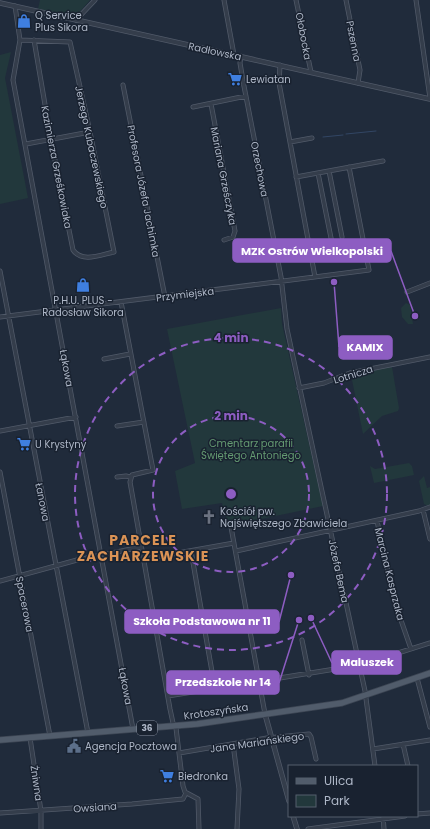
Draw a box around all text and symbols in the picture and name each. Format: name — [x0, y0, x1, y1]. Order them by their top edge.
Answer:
place label: Q Service Plus Sikora — [35, 8, 88, 35]
street label: Ołobocka — [292, 11, 315, 61]
shop icon: Q Service Plus Sikora — [16, 13, 32, 29]
street label: Pszenna — [342, 19, 365, 63]
street label: Radłowska — [187, 39, 243, 64]
supermarket icon: Lewiatan — [227, 71, 243, 87]
place label: Lewiatan — [246, 72, 291, 87]
street label: Jerzego Kubaczewskiego — [71, 84, 112, 210]
street label: Kazimierza Grześkowiaka — [37, 104, 76, 230]
street label: Profesora Józefa Jachimka — [123, 124, 164, 259]
street label: Mariana Grześczyka — [207, 126, 240, 227]
street label: Orzechowa — [247, 140, 272, 198]
callout: MZK Ostrów Wielkopolski — [233, 239, 391, 262]
text: MZK Ostrów Wielkopolski — [241, 243, 383, 259]
shop icon: P.H.U. PLUS - Radosław Sikora — [75, 277, 91, 293]
street label: Przymiejska — [155, 284, 215, 305]
place label: P.H.U. PLUS - Radosław Sikora — [42, 293, 124, 320]
text: 4 min — [213, 329, 249, 346]
callout: KAMIX — [339, 336, 392, 359]
text: KAMIX — [347, 339, 384, 355]
street label: Łąkowa — [56, 348, 77, 388]
street label: Lotnicza — [332, 361, 375, 388]
text: 2 min — [214, 407, 248, 424]
supermarket icon: U Krystyny — [16, 436, 32, 452]
park label: Cmentarz parafii Świętego Antoniego — [201, 436, 301, 463]
place label: U Krystyny — [35, 437, 87, 452]
street label: Łanowa — [31, 482, 54, 523]
centre of rings — [224, 487, 238, 501]
place label: Kościół pw. Najświętszego Zbawiciela — [220, 504, 347, 531]
church icon: Kościół pw. Najświętszego Zbawiciela — [201, 509, 217, 525]
street label: Marcina Kasprzaka — [371, 526, 408, 622]
district label: PARCELE ZACHARZEWSKIE — [77, 530, 209, 566]
street label: Józefa Bema — [324, 538, 353, 604]
street label: Spacerowa — [12, 575, 37, 633]
callout: Szkoła Podstawowa nr 11 — [125, 610, 279, 633]
text: Szkoła Podstawowa nr 11 — [133, 613, 271, 629]
callout: Maluszek — [332, 651, 401, 674]
text: Maluszek — [340, 654, 394, 670]
street label: Łąkowa — [115, 666, 136, 706]
callout: Przedszkole Nr 14 — [167, 671, 279, 694]
text: Przedszkole Nr 14 — [175, 674, 272, 690]
street label: Krotoszyńska — [183, 700, 249, 723]
road number: 36 — [137, 721, 157, 735]
street label: Jana Mariańskiego — [209, 728, 305, 757]
public building icon: Agencja Pocztowa — [66, 738, 82, 754]
place label: Agencja Pocztowa — [85, 739, 177, 754]
street label: Żniwna — [27, 764, 46, 802]
legend — [288, 765, 418, 817]
supermarket icon: Biedronka — [159, 768, 175, 784]
place label: Biedronka — [178, 769, 228, 784]
text: Ulica — [324, 772, 353, 789]
text: Park — [324, 792, 351, 809]
street label: Owsiana — [73, 798, 117, 817]

